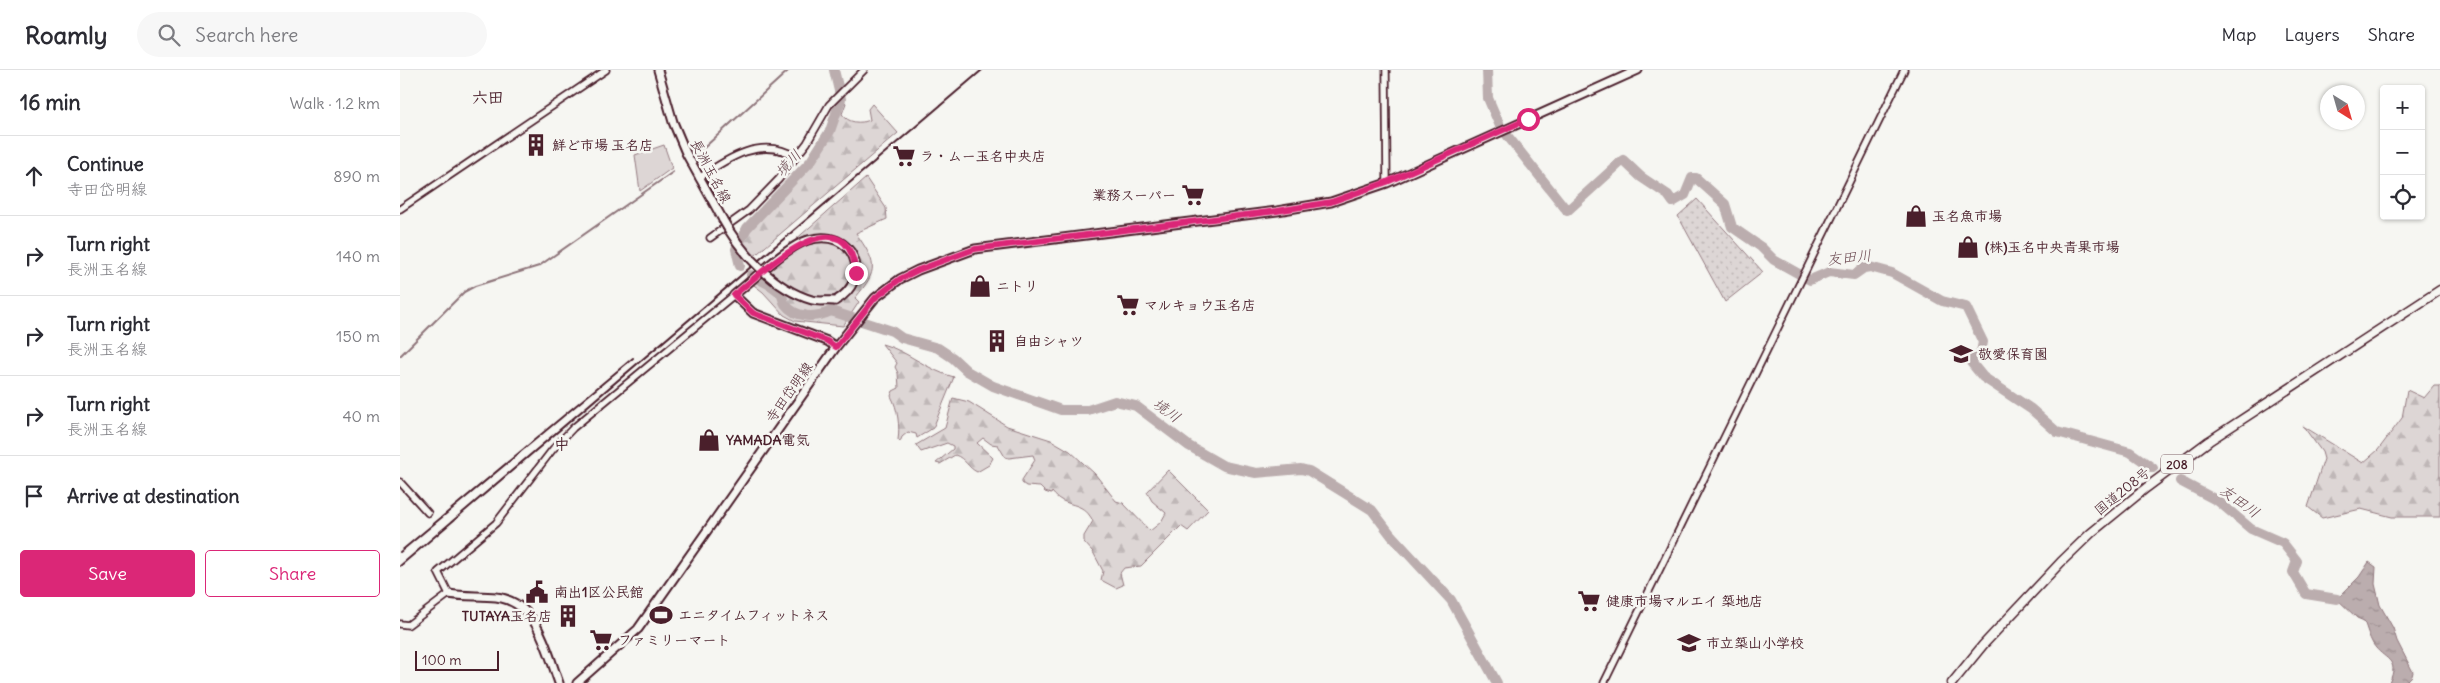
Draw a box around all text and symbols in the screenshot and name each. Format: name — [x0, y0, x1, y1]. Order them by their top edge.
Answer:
search box — [137, 12, 487, 57]
text: Roamly — [25, 20, 107, 50]
icon: search — [155, 21, 183, 49]
text: Search here — [195, 23, 298, 47]
text: Map — [2221, 23, 2256, 46]
text: Layers — [2284, 23, 2340, 46]
text: Share — [2368, 23, 2415, 46]
north arrow — [2320, 85, 2365, 130]
map controls — [2380, 85, 2425, 220]
button: + — [2380, 85, 2425, 130]
district label: 六田 — [472, 87, 504, 107]
text: 16 min — [20, 89, 81, 116]
text: Walk · 1.2 km — [290, 93, 380, 113]
route start — [1517, 108, 1540, 131]
button: − — [2380, 130, 2425, 175]
building icon: 鮮ど市場 玉名店 — [523, 132, 549, 158]
place label: 鮮ど市場 玉名店 — [552, 136, 653, 154]
street label: 長洲玉名線 — [687, 136, 735, 206]
supermarket icon: ラ・ムー玉名中央店 — [891, 143, 917, 169]
water label: 境川 — [771, 146, 805, 180]
place label: ラ・ムー玉名中央店 — [920, 147, 1046, 165]
text: Continue — [67, 152, 144, 176]
icon: ahead — [20, 162, 48, 190]
text: 890 m — [333, 166, 380, 186]
button: locate — [2380, 175, 2425, 220]
text: 寺田岱明線 — [67, 179, 147, 199]
supermarket icon: 業務スーパー — [1180, 182, 1206, 208]
place label: 業務スーパー — [1093, 186, 1176, 204]
shop icon: 玉名魚市場 — [1903, 203, 1929, 229]
place label: 玉名魚市場 — [1932, 207, 2002, 225]
text: Turn right — [67, 232, 150, 256]
shop icon: (株)玉名中央青果市場 — [1955, 234, 1981, 260]
place label: (株)玉名中央青果市場 — [1985, 238, 2119, 256]
icon: right — [20, 242, 48, 270]
water label: 友田川 — [1826, 245, 1872, 269]
text: 140 m — [336, 246, 380, 266]
text: 長洲玉名線 — [67, 259, 147, 279]
route end — [845, 262, 868, 285]
shop icon: ニトリ — [967, 273, 993, 299]
place label: ニトリ — [996, 277, 1038, 295]
supermarket icon: マルキョウ玉名店 — [1115, 292, 1141, 318]
place label: マルキョウ玉名店 — [1144, 296, 1256, 314]
text: Turn right — [67, 312, 150, 336]
icon: right — [20, 322, 48, 350]
text: 150 m — [336, 326, 380, 346]
building icon: 自由シャツ — [984, 328, 1010, 354]
place label: 自由シャツ — [1014, 332, 1083, 350]
text: 長洲玉名線 — [67, 339, 147, 359]
school or university icon: 敬愛保育園 — [1948, 341, 1974, 367]
place label: 敬愛保育園 — [1978, 345, 2048, 363]
street label: 寺田岱明線 — [762, 358, 816, 426]
text: Turn right — [67, 392, 150, 416]
water label: 境川 — [1149, 393, 1185, 427]
icon: right — [20, 402, 48, 430]
text: 40 m — [342, 406, 380, 426]
text: 長洲玉名線 — [67, 419, 147, 439]
shop icon: YAMADA電気 — [696, 427, 722, 453]
place label: YAMADA電気 — [725, 431, 809, 449]
district label: 中 — [554, 434, 570, 454]
road number: 208 — [2161, 454, 2193, 474]
street label: 国道208号 — [2090, 463, 2154, 519]
water label: 友田川 — [2216, 480, 2264, 522]
icon: arrive — [20, 482, 48, 510]
text: Arrive at destination — [67, 484, 240, 508]
button: Save — [20, 550, 195, 597]
button: Share — [205, 550, 380, 597]
public building icon: 南出1区公民館 — [524, 579, 550, 605]
place label: 南出1区公民館 — [554, 583, 644, 601]
supermarket icon: 健康市場マルエイ 築地店 — [1576, 588, 1602, 614]
place label: 健康市場マルエイ 築地店 — [1606, 592, 1763, 610]
sports icon: エニタイムフィットネス — [648, 602, 674, 628]
building icon: TUTAYA玉名店 — [555, 603, 581, 629]
place label: エニタイムフィットネス — [678, 606, 829, 624]
place label: TUTAYA玉名店 — [462, 607, 552, 625]
supermarket icon: ファミリーマート — [588, 627, 614, 653]
school or university icon: 市立築山小学校 — [1676, 630, 1702, 656]
place label: ファミリーマート — [618, 631, 731, 649]
place label: 市立築山小学校 — [1706, 634, 1804, 652]
scale bar — [415, 648, 499, 671]
text: 100 m — [422, 651, 462, 669]

